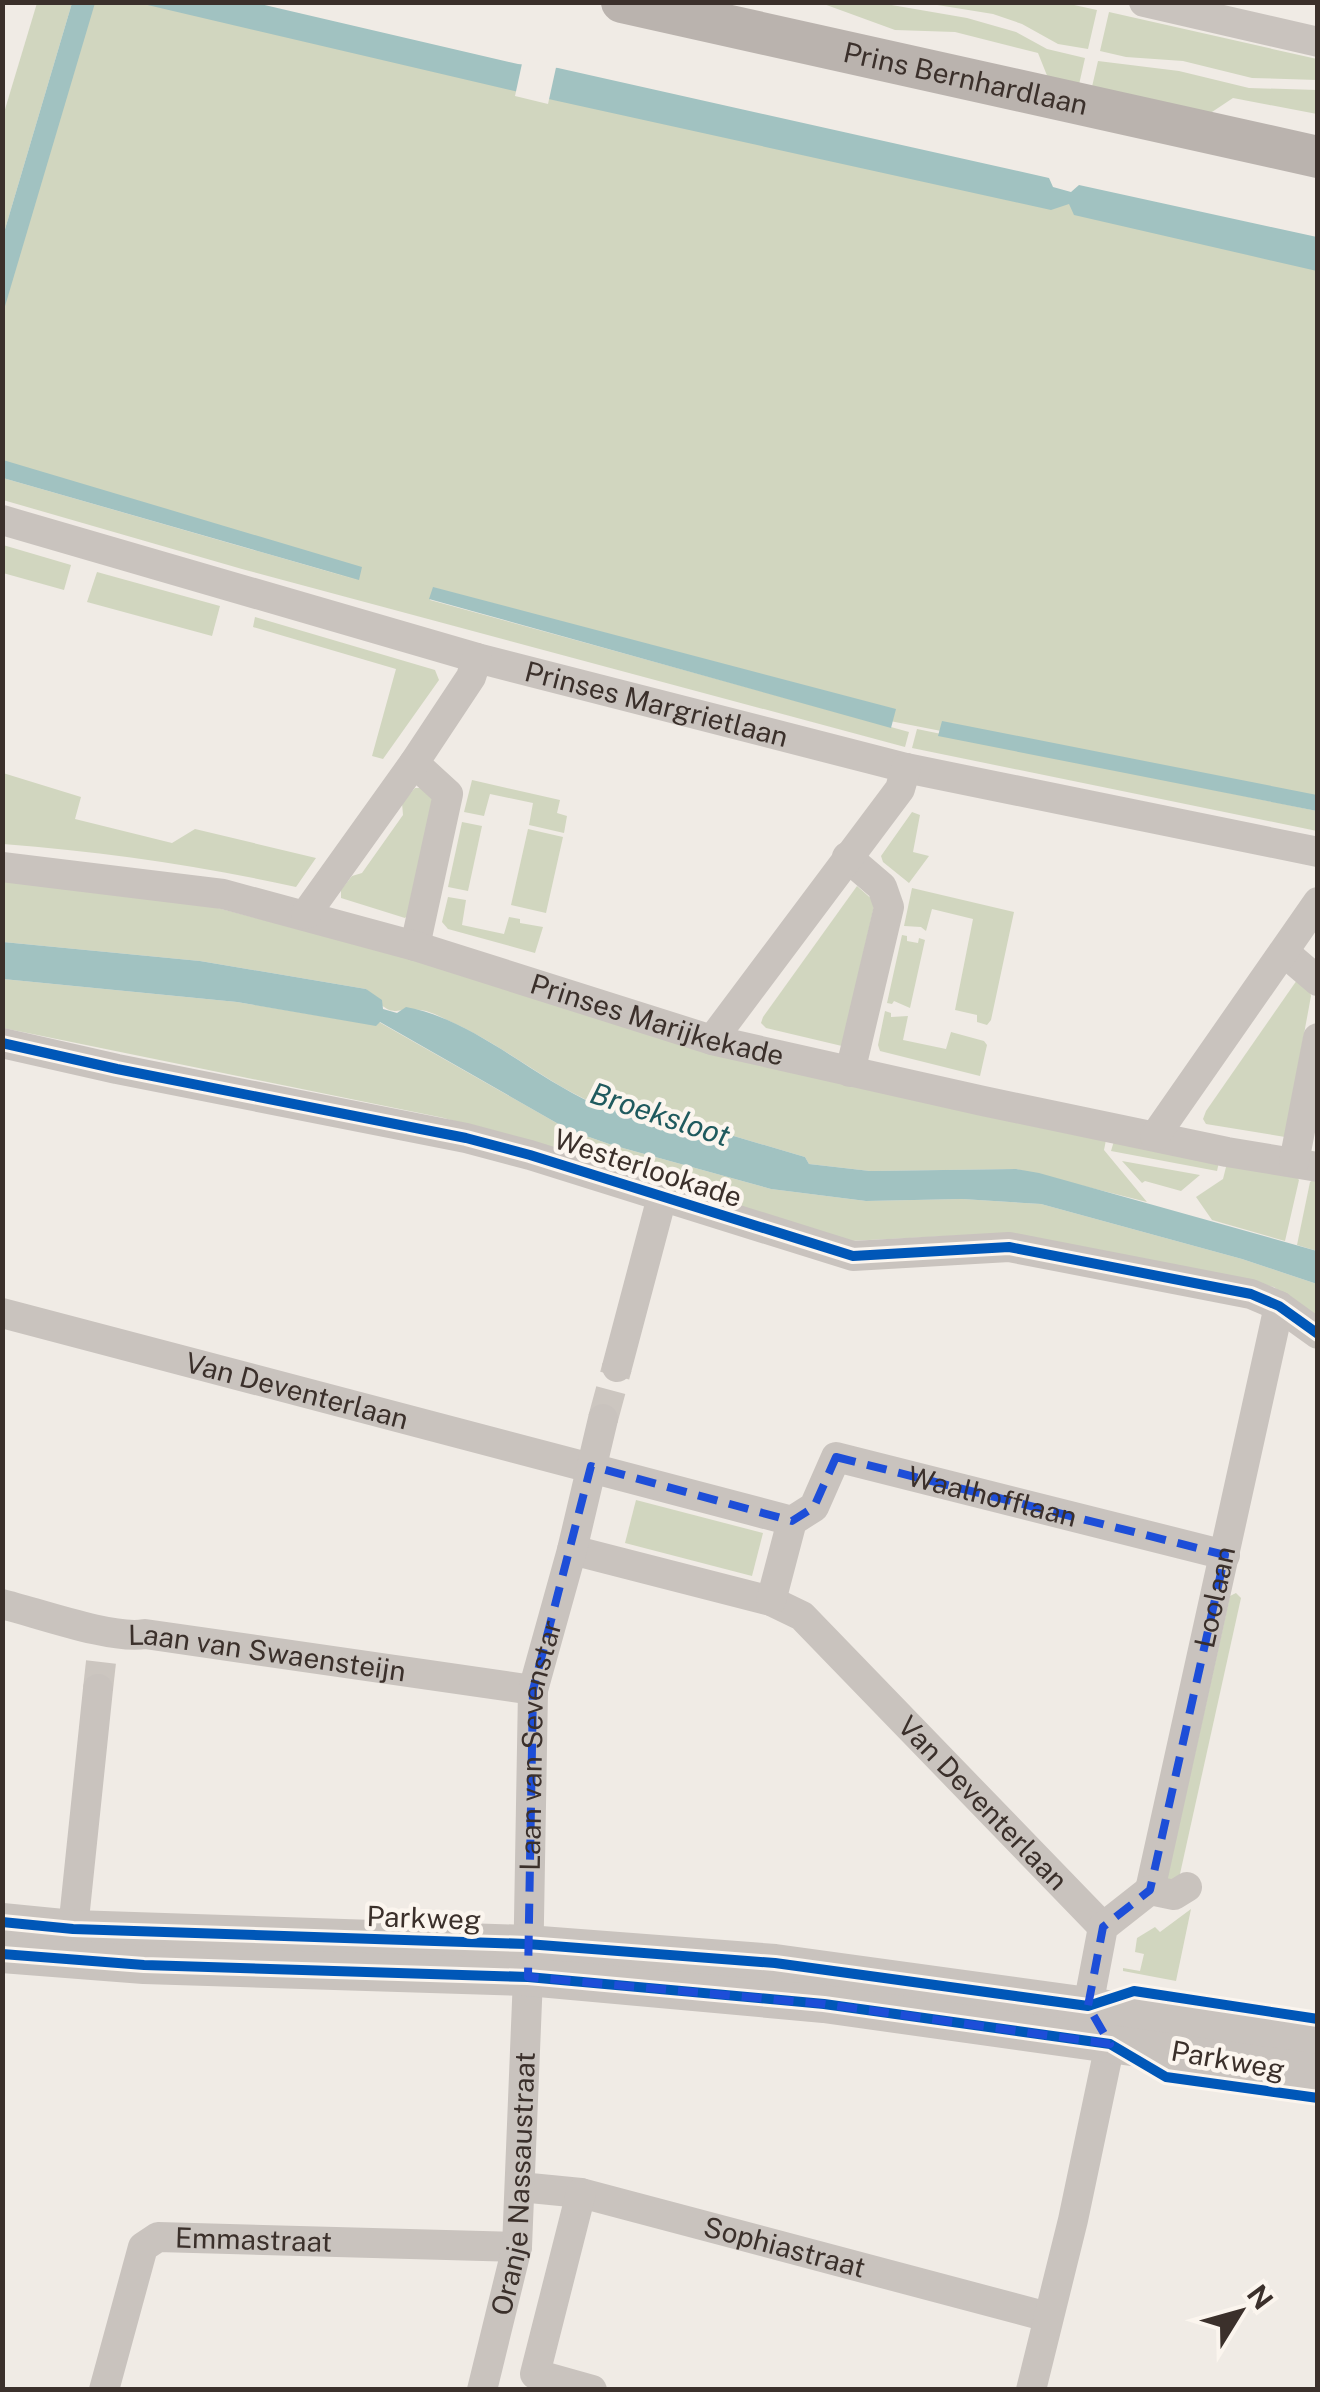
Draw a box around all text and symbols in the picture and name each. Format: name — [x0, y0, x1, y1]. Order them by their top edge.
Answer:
street label: Prins Bernhardlaan — [840, 35, 1091, 121]
street label: Prinses Margrietlaan — [522, 654, 792, 753]
street label: Prinses Marijkekade — [527, 967, 787, 1072]
water label: Broeksloot — [586, 1075, 735, 1154]
street label: Westerlookade — [550, 1122, 746, 1213]
street label: Van Deventerlaan — [182, 1345, 412, 1435]
street label: Waalhofflaan — [905, 1459, 1080, 1533]
street label: Loolaan — [1187, 1543, 1241, 1651]
street label: Laan van Sevenstar — [513, 1616, 568, 1871]
street label: Laan van Swaensteijn — [128, 1617, 408, 1687]
street label: Van Deventerlaan — [892, 1709, 1075, 1896]
street label: Parkweg — [366, 1899, 482, 1936]
street label: Parkweg — [1169, 2033, 1288, 2086]
street label: Oranje Nassaustraat — [484, 2051, 541, 2319]
street label: Sophiastraat — [700, 2209, 869, 2284]
street label: Emmastraat — [175, 2220, 333, 2258]
north arrow — [1190, 2262, 1290, 2362]
text: N — [1241, 2278, 1280, 2315]

